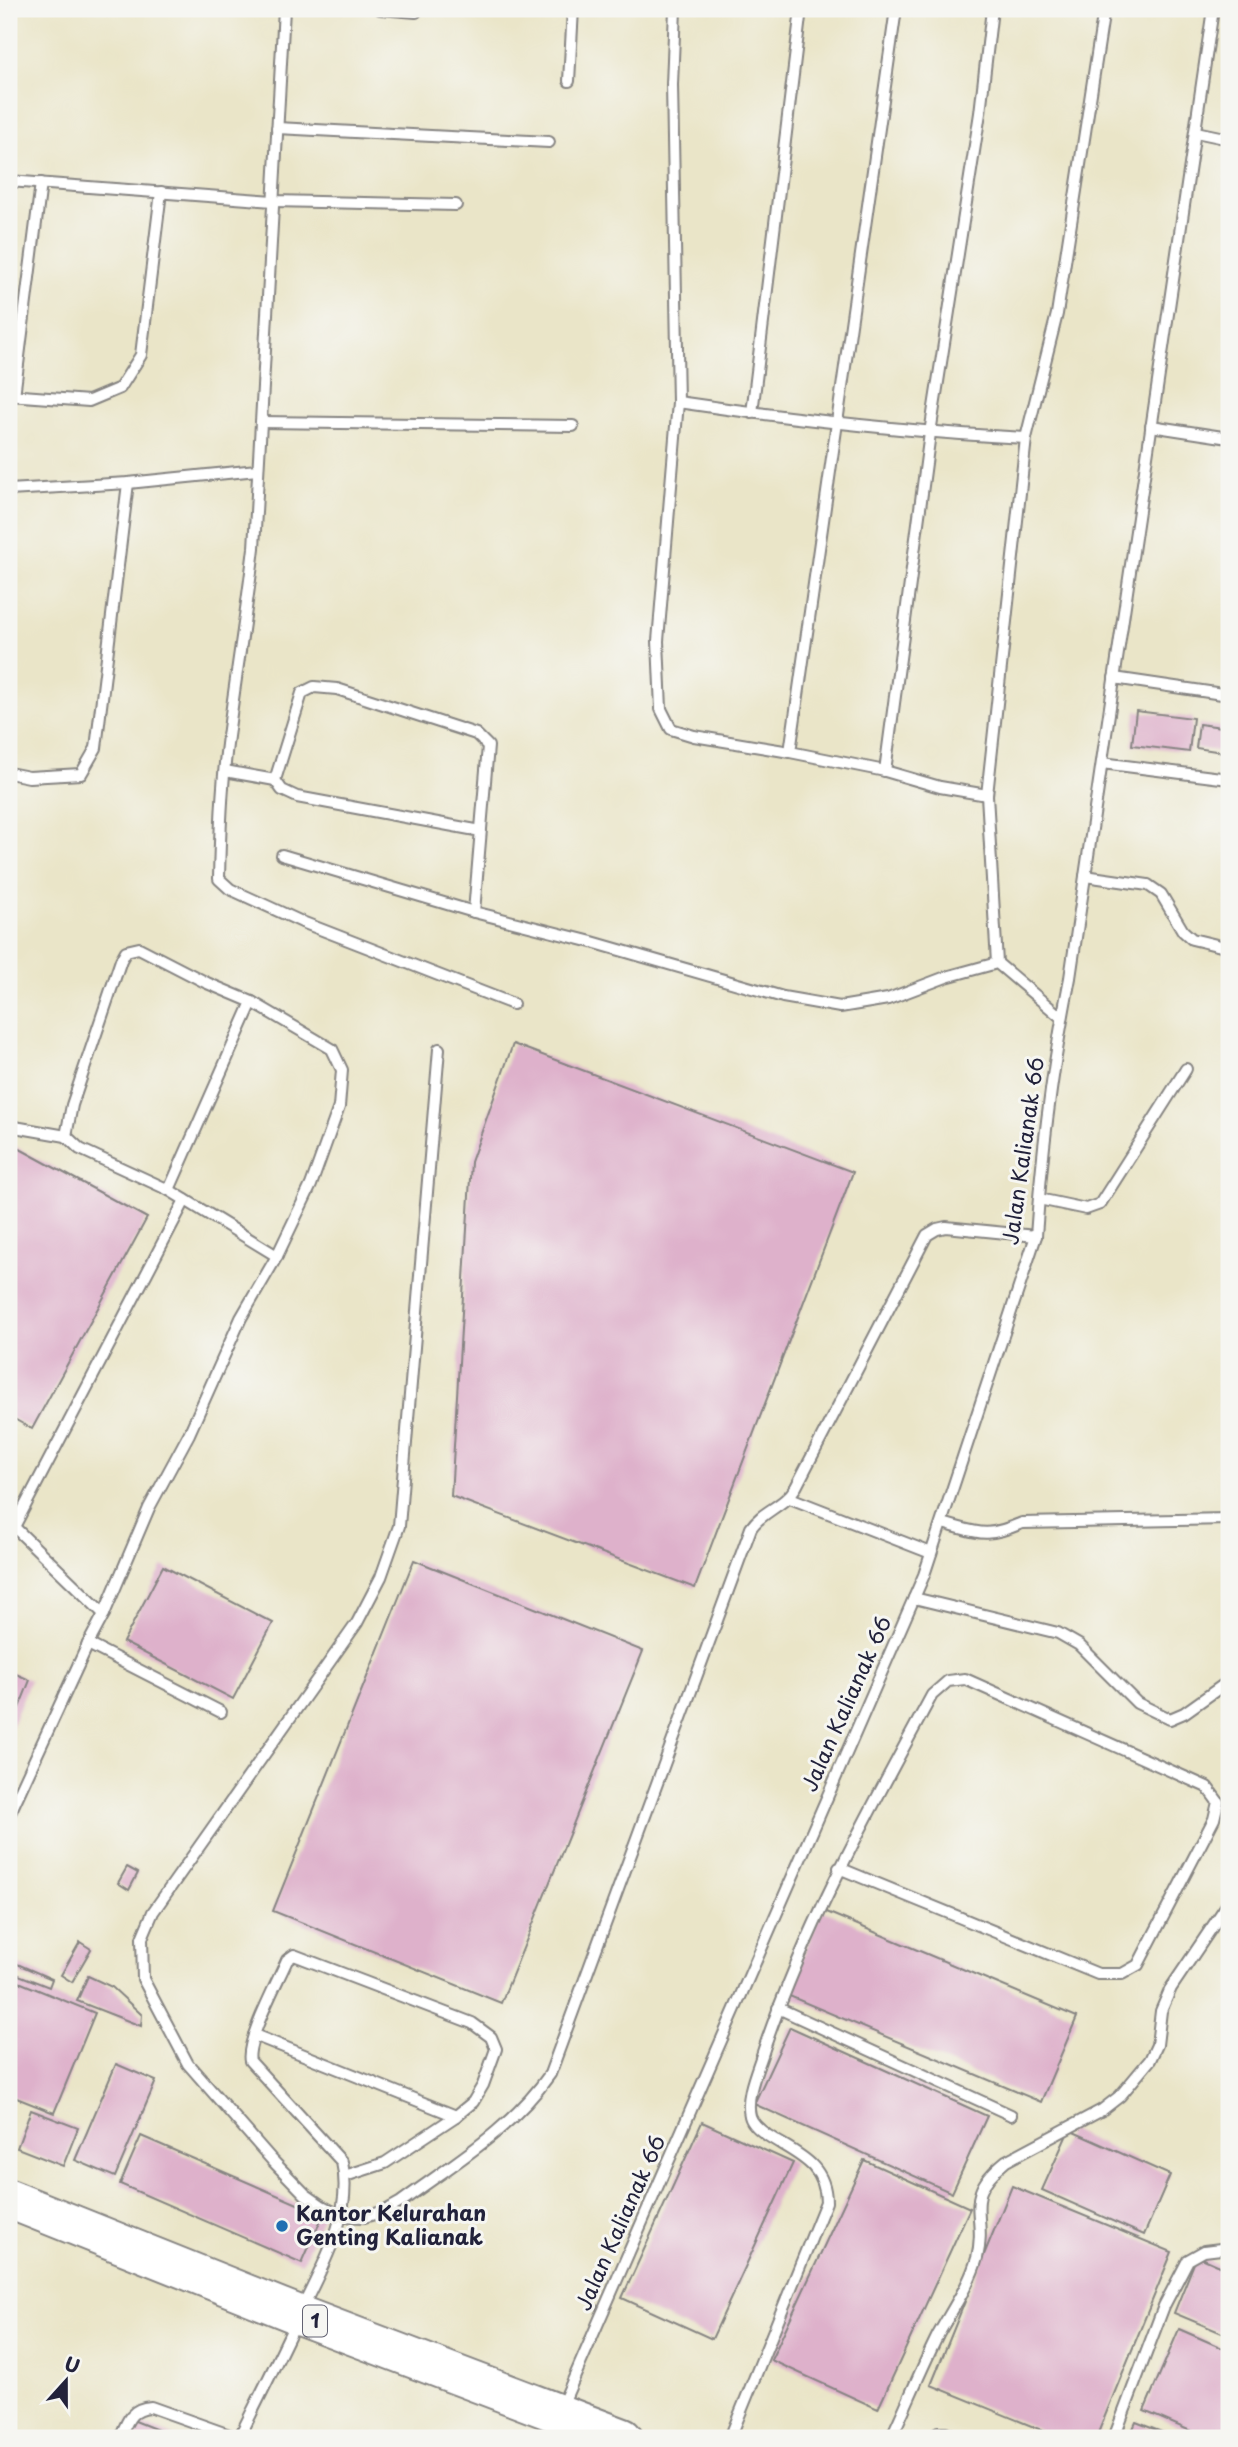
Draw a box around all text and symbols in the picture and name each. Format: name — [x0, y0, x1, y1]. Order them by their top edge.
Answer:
street label: Jalan Kalianak 66 — [993, 1055, 1051, 1247]
street label: Jalan Kalianak 66 — [792, 1610, 898, 1796]
street label: Jalan Kalianak 66 — [566, 2129, 672, 2315]
place label: Kantor Kelurahan Genting Kalianak — [296, 2196, 486, 2252]
marker: Kantor Kelurahan Genting Kalianak — [274, 2218, 290, 2234]
road number: 1 — [303, 2306, 327, 2336]
north arrow — [32, 2346, 102, 2416]
text: U — [61, 2349, 84, 2380]

